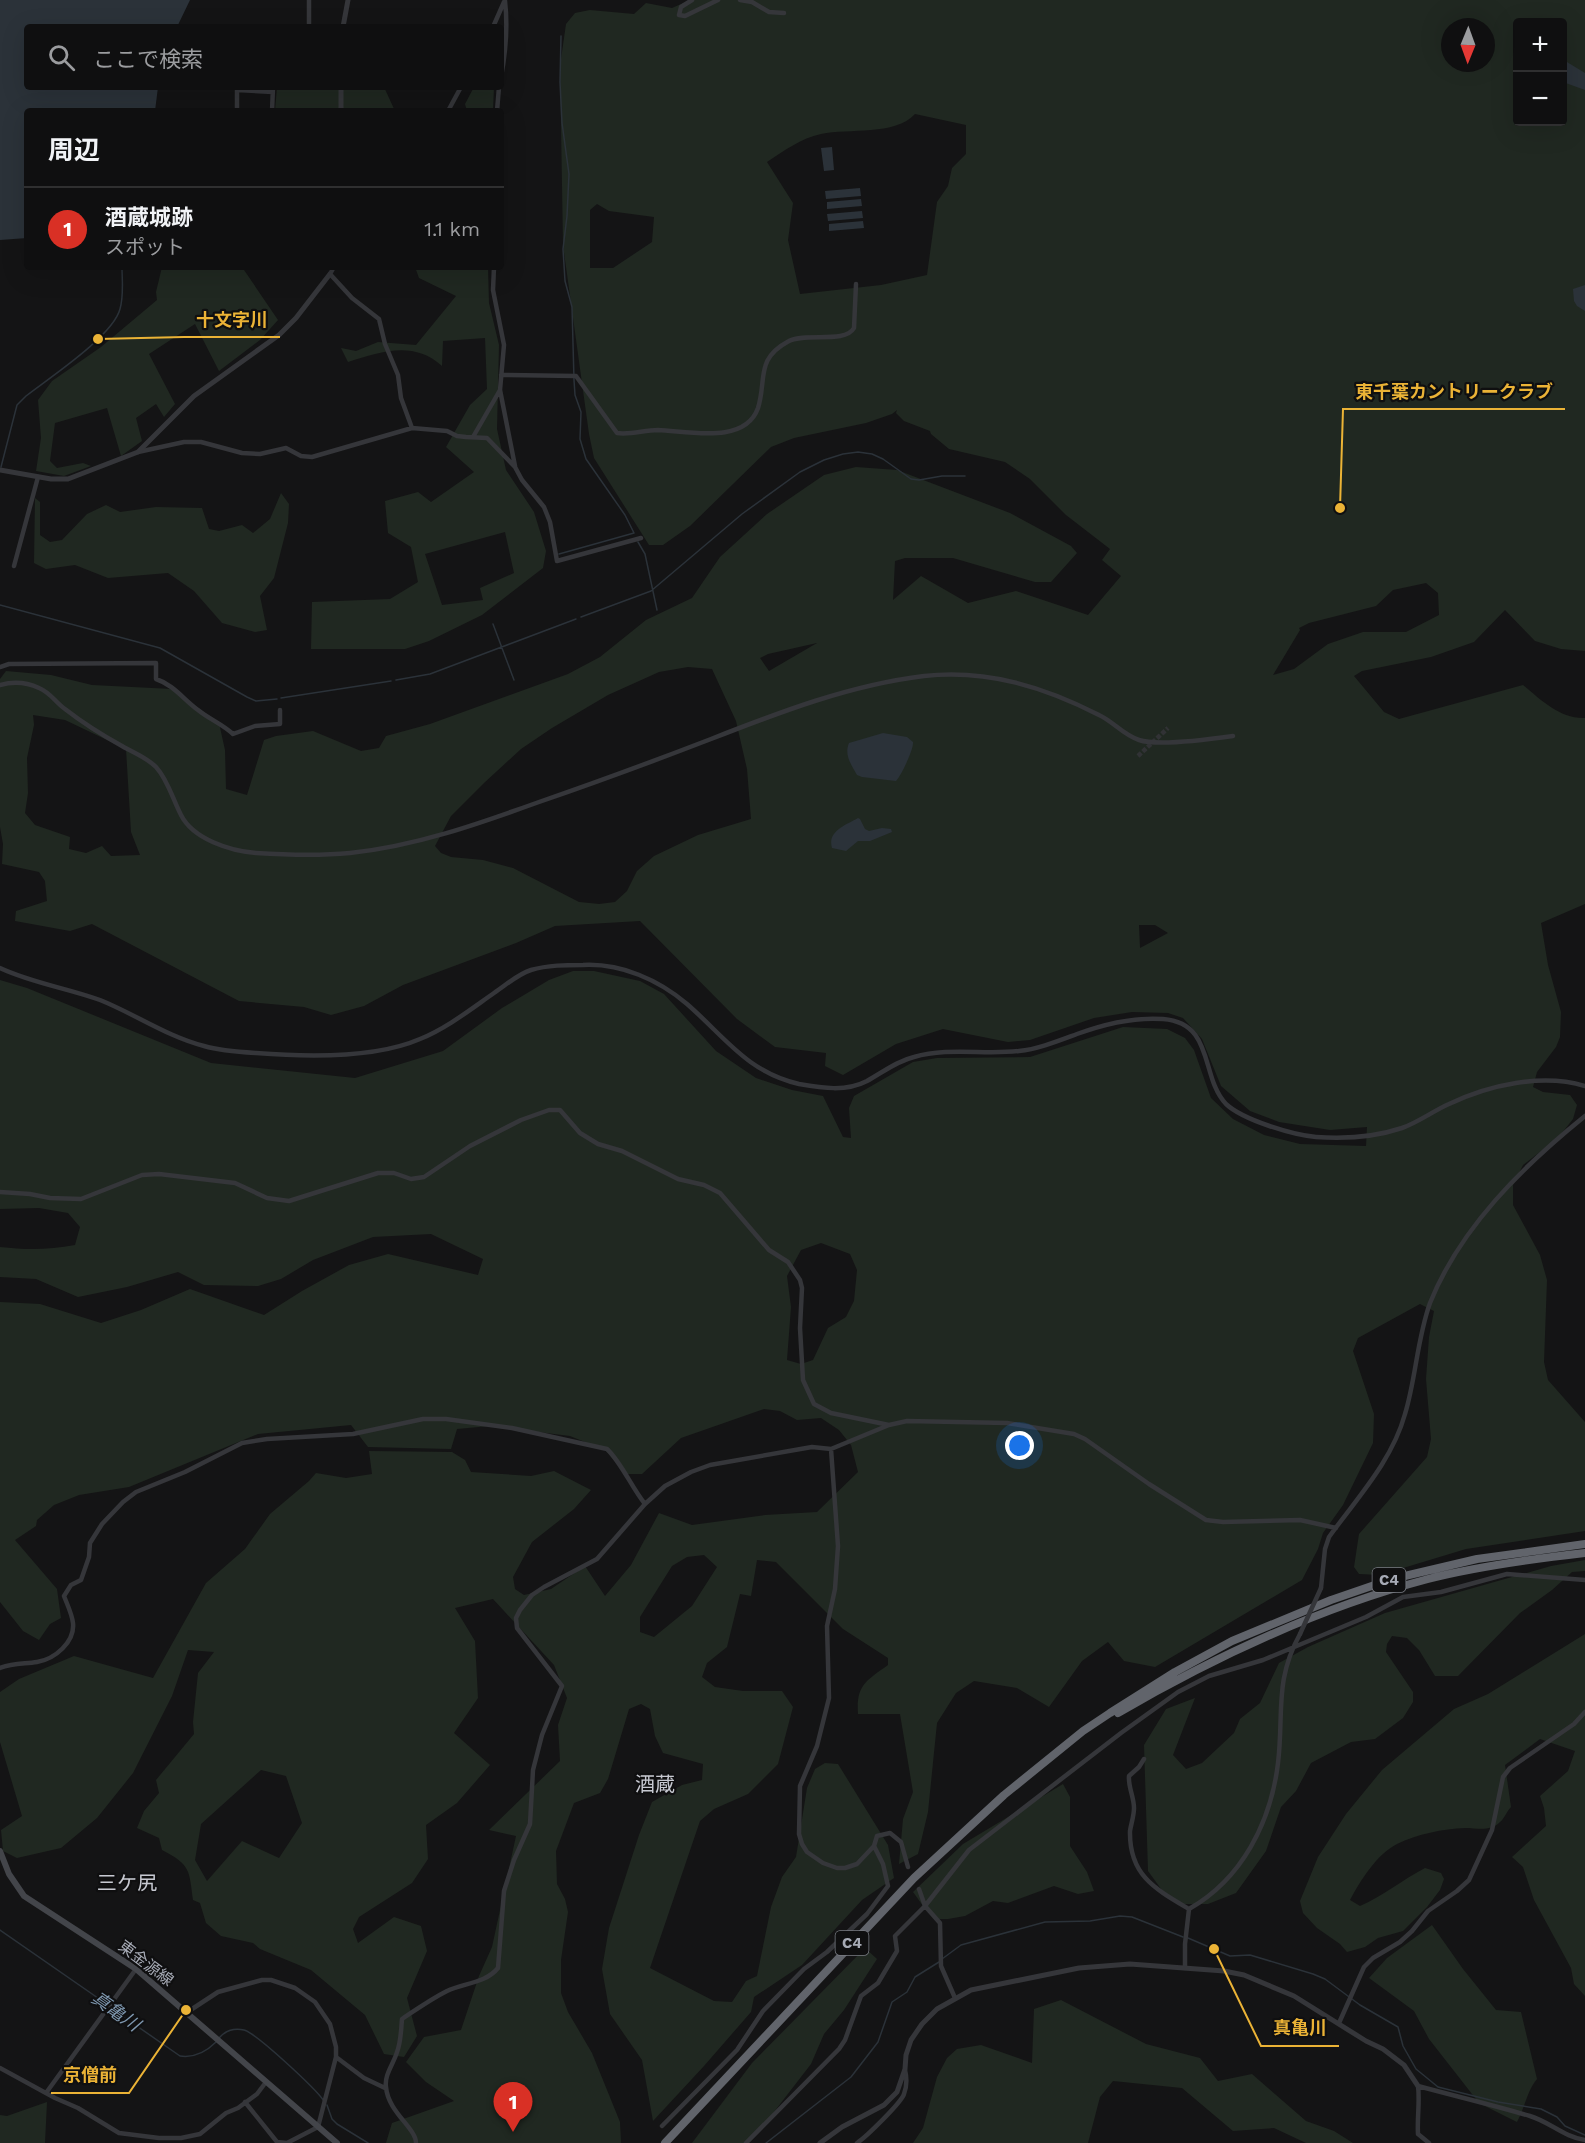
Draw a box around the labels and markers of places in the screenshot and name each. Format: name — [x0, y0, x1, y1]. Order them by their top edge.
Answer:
callout: 十文字川 — [184, 301, 280, 337]
callout: 東千葉カントリークラブ — [1343, 373, 1565, 409]
callout: 真亀川 — [1261, 2010, 1339, 2046]
callout: 京僧前 — [51, 2057, 129, 2093]
pin: 1 — [494, 2082, 532, 2132]

